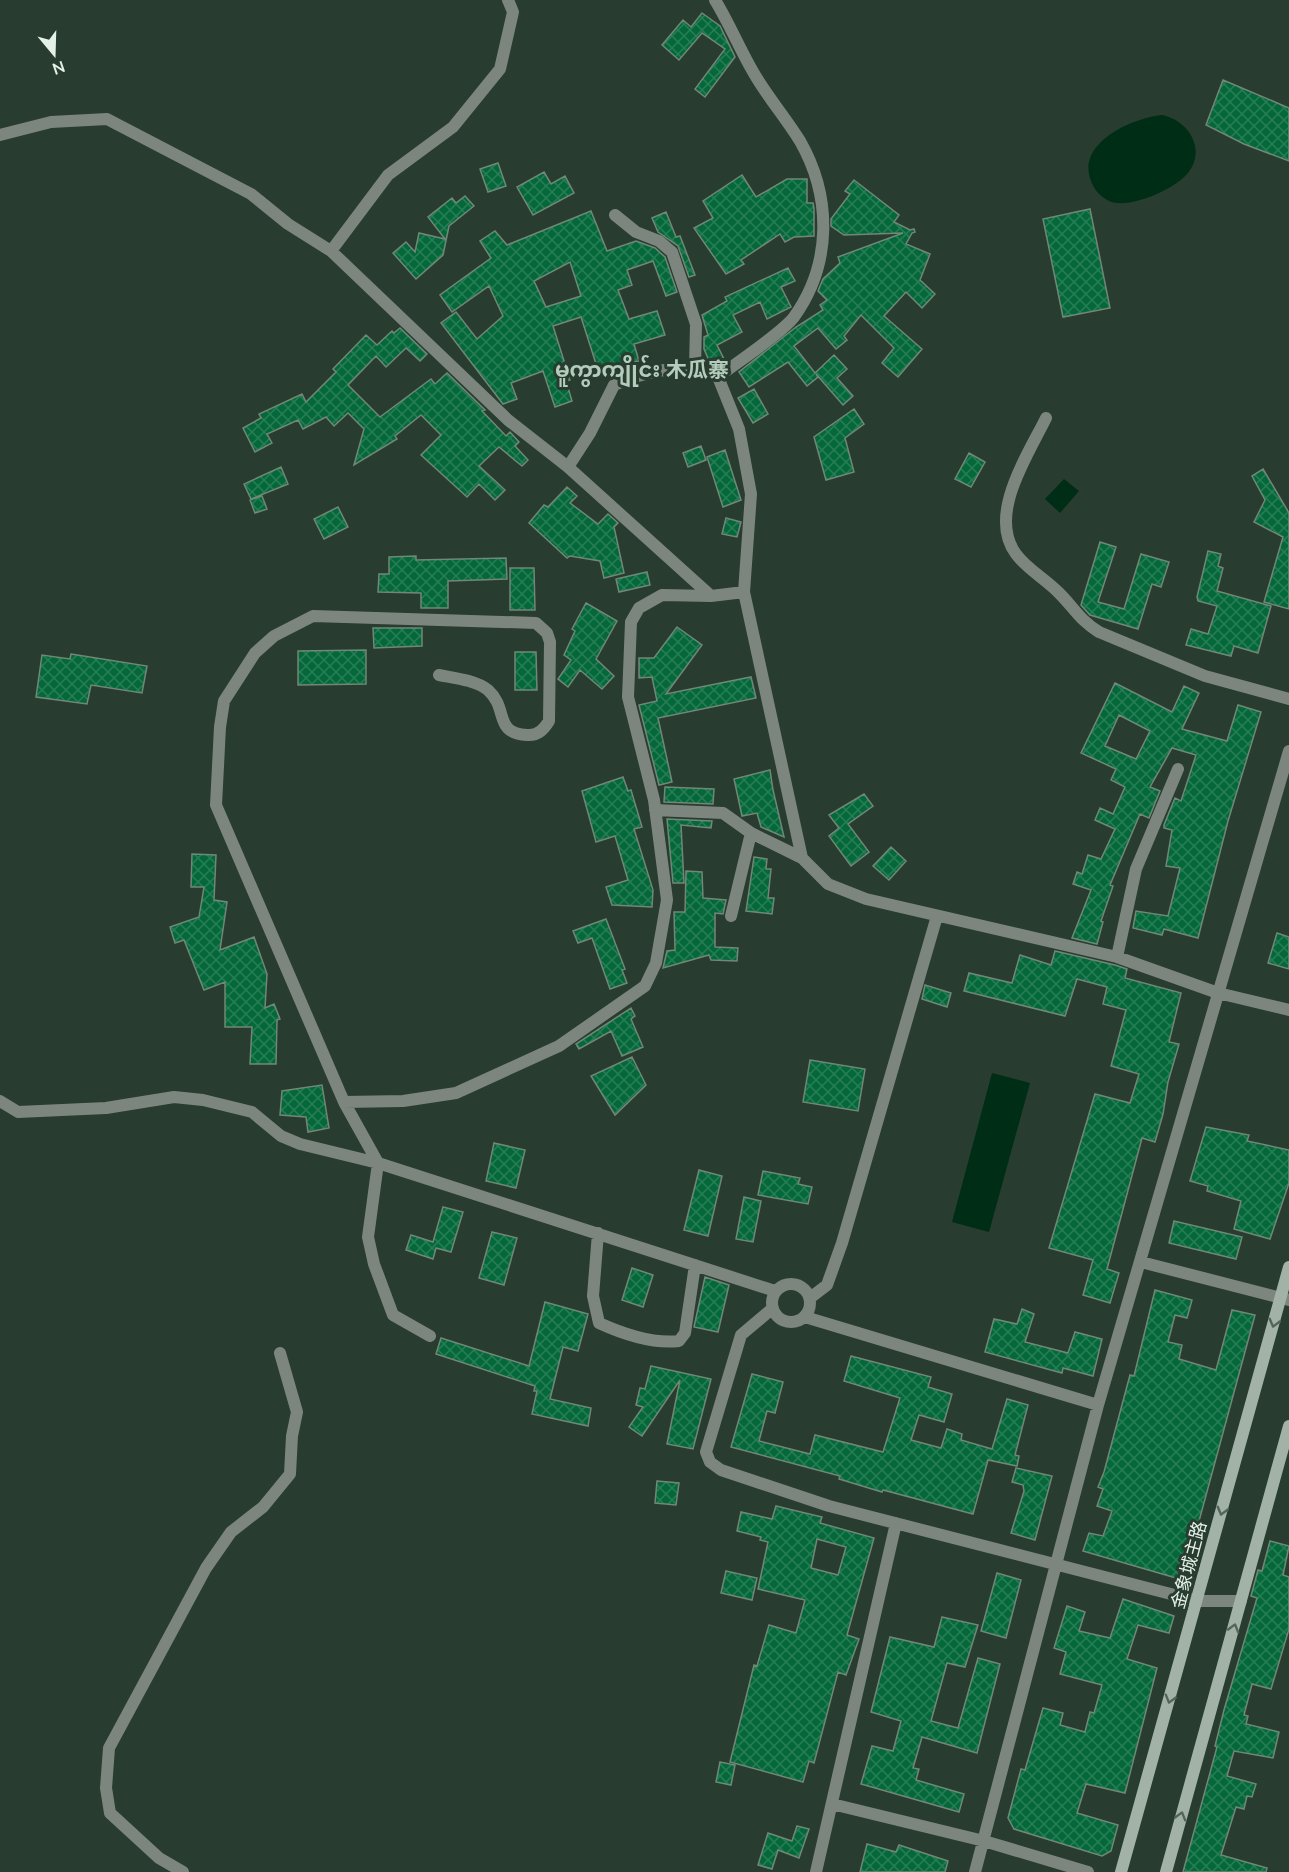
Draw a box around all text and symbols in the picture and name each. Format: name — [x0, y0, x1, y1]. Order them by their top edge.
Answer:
north arrow — [24, 24, 84, 84]
text: N — [49, 55, 68, 80]
district label: မူကွာကျိုင်း 木瓜寨 — [555, 354, 729, 388]
one-way arrow — [1268, 1318, 1281, 1328]
one-way arrow — [1217, 1506, 1229, 1516]
street label: 金象城主路 — [1166, 1518, 1212, 1612]
one-way arrow — [1226, 1623, 1239, 1633]
one-way arrow — [1165, 1693, 1177, 1704]
one-way arrow — [1174, 1811, 1186, 1822]

